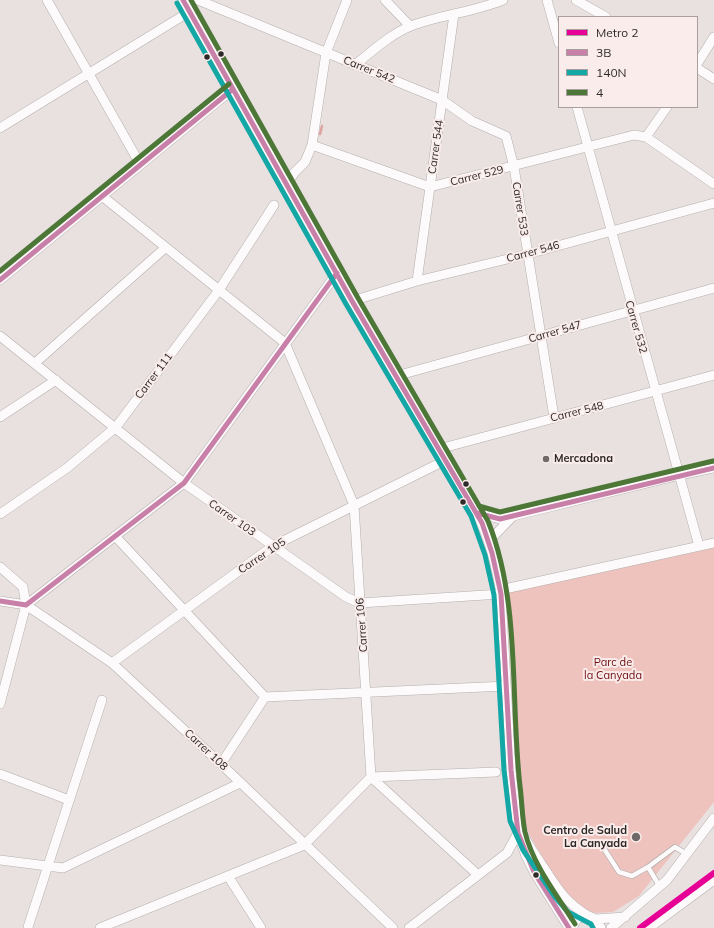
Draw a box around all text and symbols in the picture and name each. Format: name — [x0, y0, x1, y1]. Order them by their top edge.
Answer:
legend — [558, 16, 698, 108]
text: Metro 2 — [596, 25, 638, 40]
text: 3B — [596, 45, 611, 60]
unlabelled marker — [216, 49, 226, 59]
unlabelled marker — [202, 52, 212, 62]
street label: Carrer 542 — [341, 54, 397, 86]
text: 140N — [596, 65, 627, 80]
text: 4 — [596, 85, 603, 100]
street label: Carrer 544 — [426, 119, 446, 175]
street label: Carrer 529 — [449, 163, 505, 189]
street label: Carrer 533 — [509, 181, 531, 237]
street label: Carrer 546 — [505, 239, 561, 265]
street label: Carrer 532 — [622, 299, 650, 355]
street label: Carrer 547 — [527, 318, 583, 346]
street label: Carrer 111 — [132, 350, 176, 402]
street label: Carrer 548 — [549, 399, 605, 425]
place label: Mercadona — [554, 452, 613, 466]
marker: Mercadona — [541, 454, 551, 464]
unlabelled marker — [461, 479, 471, 489]
street label: Carrer 103 — [206, 497, 258, 539]
unlabelled marker — [458, 497, 468, 507]
street label: Carrer 105 — [236, 535, 288, 577]
street label: Carrer 106 — [354, 597, 370, 653]
park label: Parc de la Canyada — [584, 656, 642, 682]
street label: Carrer 108 — [182, 727, 230, 773]
place label: Centro de Salud La Canyada — [543, 824, 627, 850]
marker: Centro de Salud La Canyada — [630, 831, 642, 843]
unlabelled marker — [531, 870, 541, 880]

